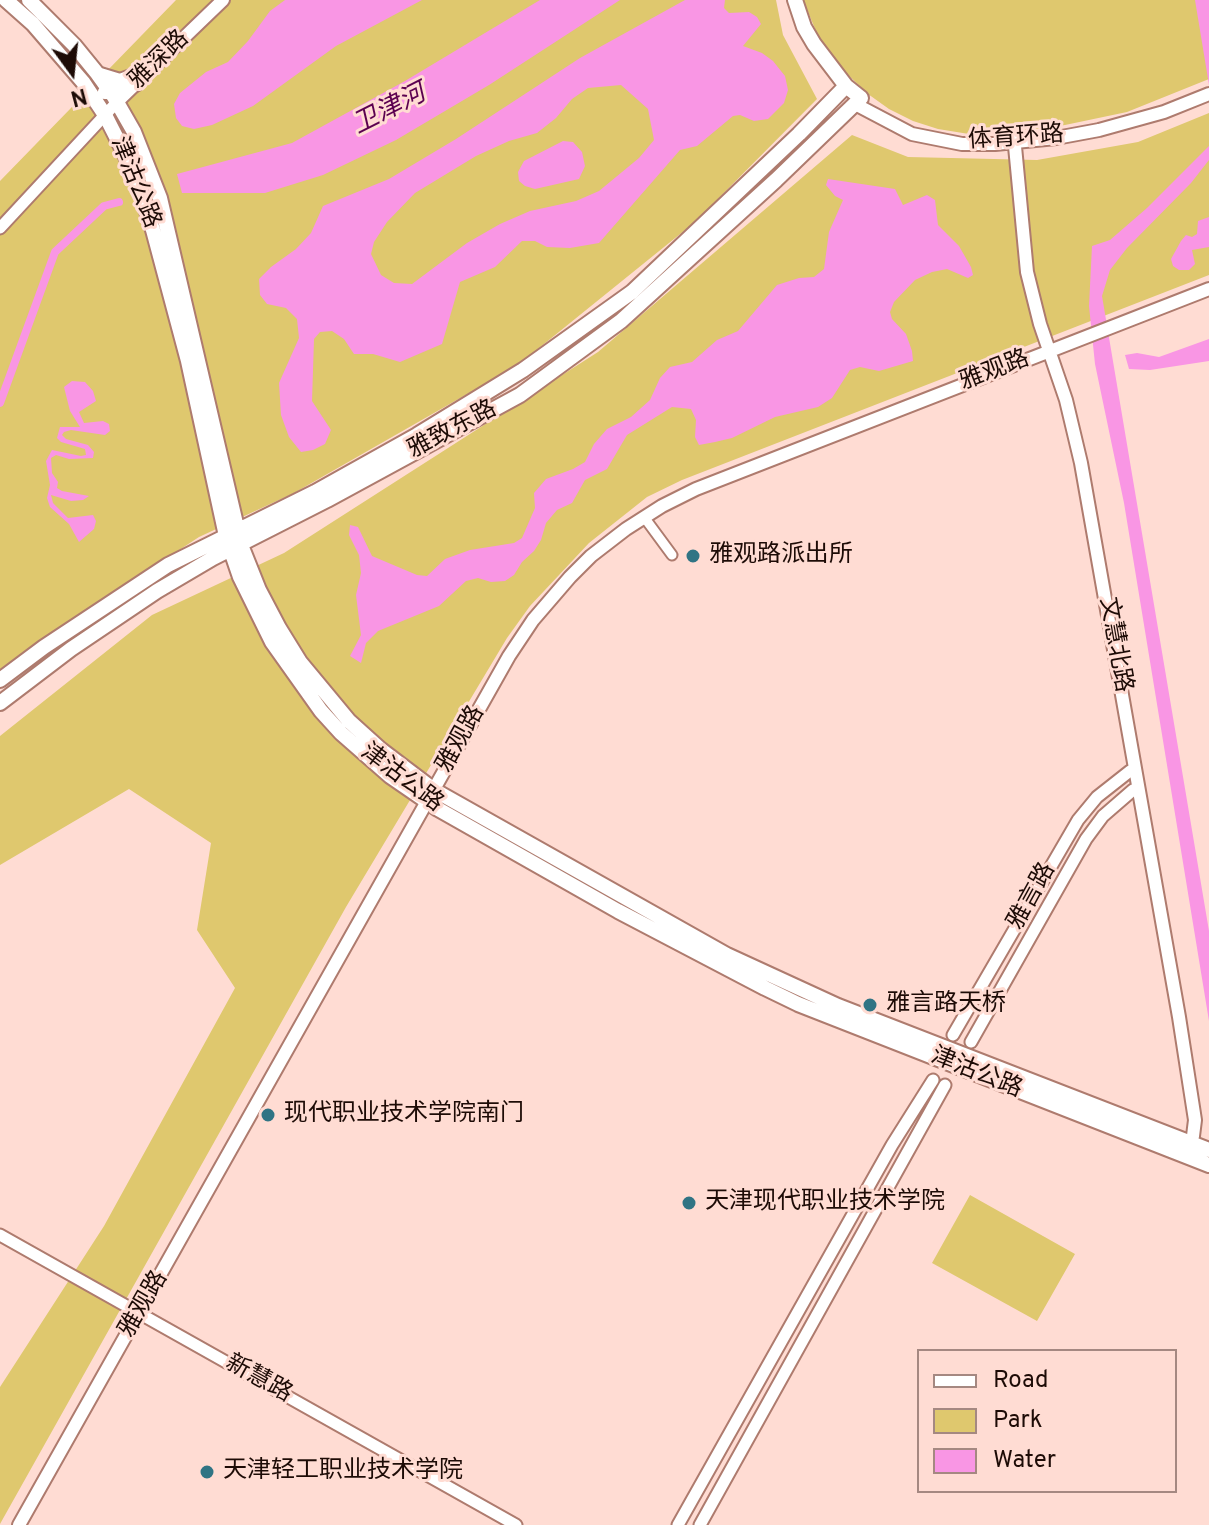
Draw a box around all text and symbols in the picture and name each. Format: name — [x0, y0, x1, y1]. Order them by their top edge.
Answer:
street label: 雅深路 — [124, 26, 196, 96]
north arrow — [32, 32, 112, 112]
water label: 卫津河 — [348, 79, 432, 143]
text: N — [67, 81, 89, 111]
street label: 体育环路 — [967, 121, 1065, 157]
street label: 津沽公路 — [103, 133, 165, 233]
street label: 雅观路 — [956, 346, 1034, 398]
street label: 雅致东路 — [404, 396, 502, 466]
place label: 雅观路派出所 — [709, 542, 853, 570]
marker: 雅观路派出所 — [684, 547, 702, 565]
street label: 文慧北路 — [1091, 595, 1137, 695]
street label: 雅观路 — [432, 702, 492, 778]
street label: 津沽公路 — [354, 739, 448, 819]
street label: 雅言路 — [1003, 859, 1063, 935]
place label: 雅言路天桥 — [886, 991, 1006, 1019]
marker: 雅言路天桥 — [861, 996, 879, 1014]
street label: 津沽公路 — [926, 1043, 1026, 1105]
place label: 现代职业技术学院南门 — [284, 1101, 524, 1129]
marker: 现代职业技术学院南门 — [259, 1106, 277, 1124]
place label: 天津现代职业技术学院 — [705, 1189, 945, 1217]
marker: 天津现代职业技术学院 — [680, 1194, 698, 1212]
street label: 雅观路 — [115, 1267, 175, 1343]
legend — [917, 1349, 1177, 1493]
street label: 新慧路 — [220, 1350, 296, 1410]
text: Road — [993, 1366, 1049, 1396]
text: Park — [993, 1406, 1043, 1436]
text: Water — [993, 1446, 1056, 1476]
place label: 天津轻工职业技术学院 — [223, 1458, 463, 1486]
marker: 天津轻工职业技术学院 — [198, 1463, 216, 1481]

